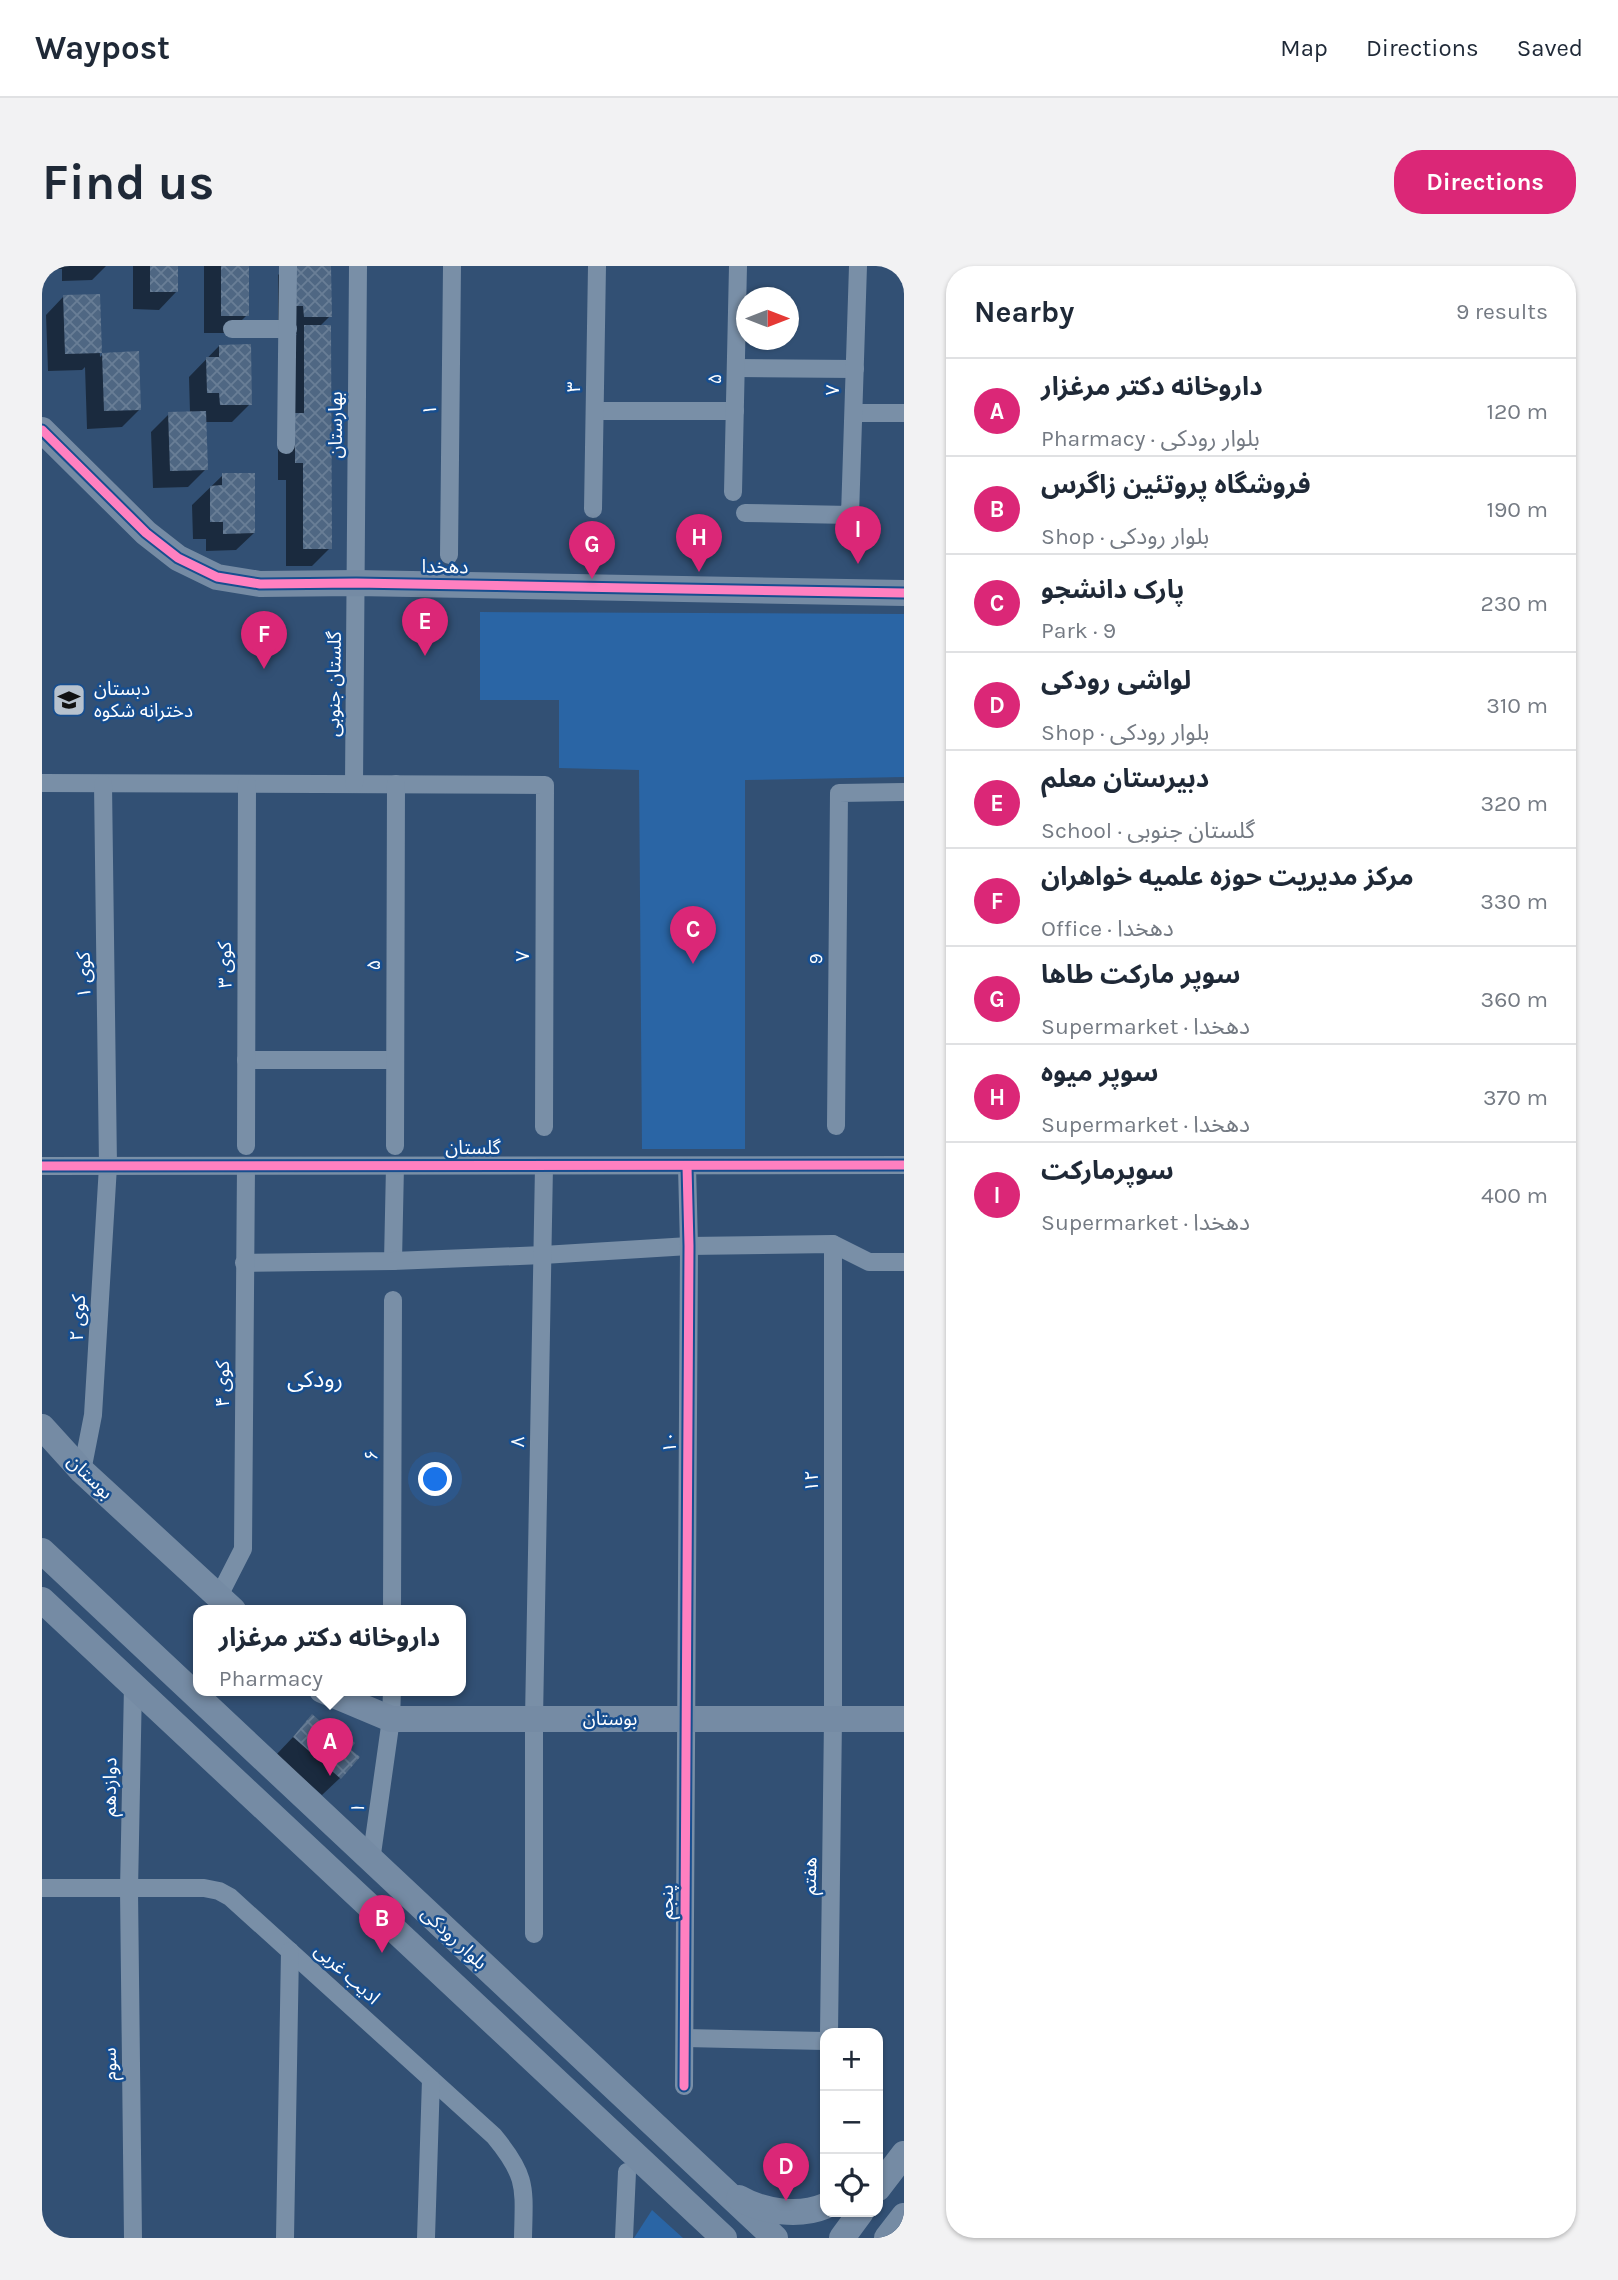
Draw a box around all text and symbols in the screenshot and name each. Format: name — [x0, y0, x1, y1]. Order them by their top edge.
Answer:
text: Waypost — [35, 29, 170, 67]
text: Map — [1280, 34, 1328, 62]
text: Directions — [1366, 34, 1479, 62]
text: Saved — [1517, 34, 1583, 62]
button: Directions — [1394, 150, 1576, 214]
text: Find us — [42, 154, 214, 211]
north arrow — [736, 287, 799, 350]
text: Nearby — [974, 294, 1074, 330]
text: 9 results — [1456, 298, 1548, 325]
text: داروخانه دکتر مرغزار — [1041, 371, 1263, 402]
street label: ۵ — [704, 373, 726, 385]
street label: ۳ — [563, 381, 585, 393]
street label: ۷ — [822, 384, 844, 396]
street label: بهارستان — [325, 391, 347, 459]
text: A — [990, 398, 1004, 425]
text: 120 m — [1486, 398, 1548, 425]
street label: ۱ — [419, 404, 441, 416]
text: Pharmacy · بلوار رودکی — [1041, 425, 1260, 452]
text: فروشگاه پروتئین زاگرس — [1041, 469, 1311, 500]
text: B — [990, 496, 1004, 523]
text: 190 m — [1486, 496, 1548, 523]
pin: I — [835, 506, 881, 564]
pin: H — [676, 514, 722, 572]
pin: G — [569, 521, 615, 579]
text: Shop · بلوار رودکی — [1041, 523, 1209, 550]
street label: دهخدا — [421, 556, 469, 578]
text: پارک دانشجو — [1041, 574, 1184, 605]
text: C — [990, 590, 1004, 617]
text: 230 m — [1480, 590, 1548, 617]
pin: E — [402, 598, 448, 656]
pin: F — [241, 611, 287, 669]
text: Park · 9 — [1041, 617, 1116, 644]
street label: گلستان جنوبی — [322, 630, 346, 737]
text: لواشی رودکی — [1041, 665, 1191, 696]
place label: دبستان دخترانه شکوه — [94, 678, 193, 722]
school or university icon: دبستان دخترانه شکوه — [50, 681, 88, 719]
text: D — [989, 692, 1005, 719]
text: 310 m — [1486, 692, 1548, 719]
text: Shop · بلوار رودکی — [1041, 719, 1209, 746]
text: دبیرستان معلم — [1041, 763, 1209, 794]
text: E — [990, 790, 1004, 817]
text: 320 m — [1480, 790, 1548, 817]
text: School · گلستان جنوبی — [1041, 817, 1255, 844]
text: مرکز مدیریت حوزه علمیه خواهران — [1041, 861, 1414, 892]
text: F — [991, 888, 1003, 915]
text: 330 m — [1480, 888, 1548, 915]
pin: C — [670, 906, 716, 964]
text: Office · دهخدا — [1041, 915, 1174, 942]
street label: کوی ۳ — [214, 941, 236, 988]
street label: کوی ۱ — [73, 950, 95, 999]
street label: ۷ — [512, 950, 534, 961]
street label: 9 — [805, 953, 827, 965]
text: سوپر مارکت طاها — [1041, 959, 1240, 990]
street label: ۵ — [363, 960, 385, 970]
text: G — [989, 986, 1005, 1013]
text: 360 m — [1481, 986, 1548, 1013]
text: Supermarket · دهخدا — [1041, 1013, 1250, 1040]
text: سوپر میوه — [1041, 1057, 1159, 1088]
text: H — [989, 1084, 1005, 1111]
text: 370 m — [1483, 1084, 1548, 1111]
text: Supermarket · دهخدا — [1041, 1111, 1250, 1138]
street label: گلستان — [445, 1137, 502, 1159]
text: سوپرمارکت — [1041, 1155, 1174, 1186]
text: I — [993, 1182, 1001, 1209]
text: 400 m — [1481, 1182, 1548, 1209]
text: Supermarket · دهخدا — [1041, 1209, 1250, 1236]
street label: کوی ۲ — [66, 1293, 90, 1342]
street label: کوی ۴ — [212, 1360, 234, 1407]
district label: رودکی — [287, 1366, 343, 1393]
street label: ۱۰ — [659, 1431, 681, 1453]
street label: ۸ — [507, 1436, 529, 1448]
street label: بوستان — [63, 1450, 117, 1504]
street label: ۶ — [361, 1450, 383, 1460]
your location — [418, 1462, 452, 1496]
street label: ۱۲ — [801, 1470, 823, 1492]
popup — [193, 1605, 466, 1696]
text: داروخانه دکتر مرغزار — [219, 1622, 440, 1653]
text: Pharmacy — [219, 1665, 323, 1692]
street label: بوستان — [583, 1708, 637, 1730]
pin: A — [307, 1718, 353, 1776]
street label: دوازدهم — [98, 1757, 125, 1817]
street label: ۱ — [346, 1801, 370, 1815]
street label: هفتم — [799, 1857, 824, 1895]
street label: پنجم — [656, 1885, 681, 1919]
pin: B — [359, 1895, 405, 1953]
street label: بلوار رودکی — [416, 1902, 492, 1974]
street label: ادیب غربی — [310, 1939, 384, 2009]
map controls — [820, 2028, 883, 2217]
button: + — [820, 2028, 883, 2091]
street label: سوم — [99, 2047, 124, 2081]
button: − — [820, 2091, 883, 2154]
pin: D — [763, 2143, 809, 2201]
button: locate — [820, 2154, 883, 2217]

